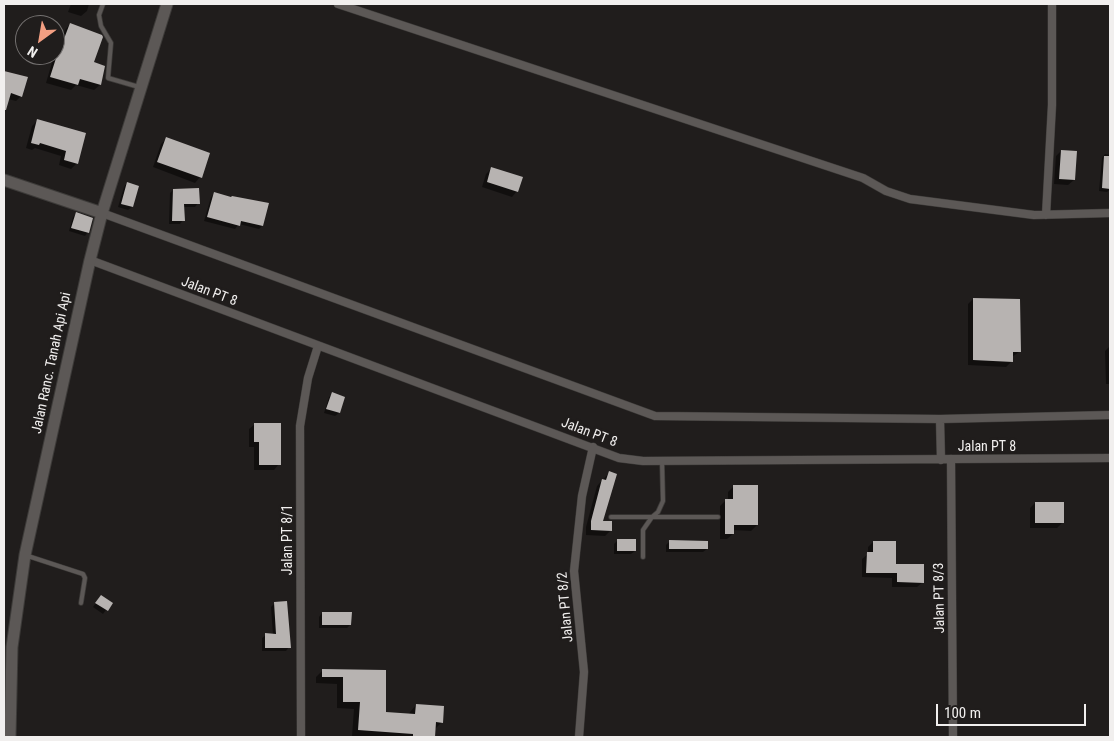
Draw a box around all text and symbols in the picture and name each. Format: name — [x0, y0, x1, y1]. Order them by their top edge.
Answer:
north arrow — [15, 15, 65, 65]
text: N — [25, 43, 40, 61]
street label: Jalan PT 8 — [179, 274, 239, 310]
street label: Jalan Ranc. Tanah Api Api — [29, 291, 75, 435]
street label: Jalan PT 8 — [559, 415, 619, 451]
street label: Jalan PT 8 — [958, 439, 1016, 455]
street label: Jalan PT 8/1 — [280, 505, 296, 575]
street label: Jalan PT 8/3 — [931, 563, 949, 633]
street label: Jalan PT 8/2 — [555, 571, 577, 643]
scale bar — [939, 694, 1089, 726]
text: 100 m — [944, 704, 981, 722]

